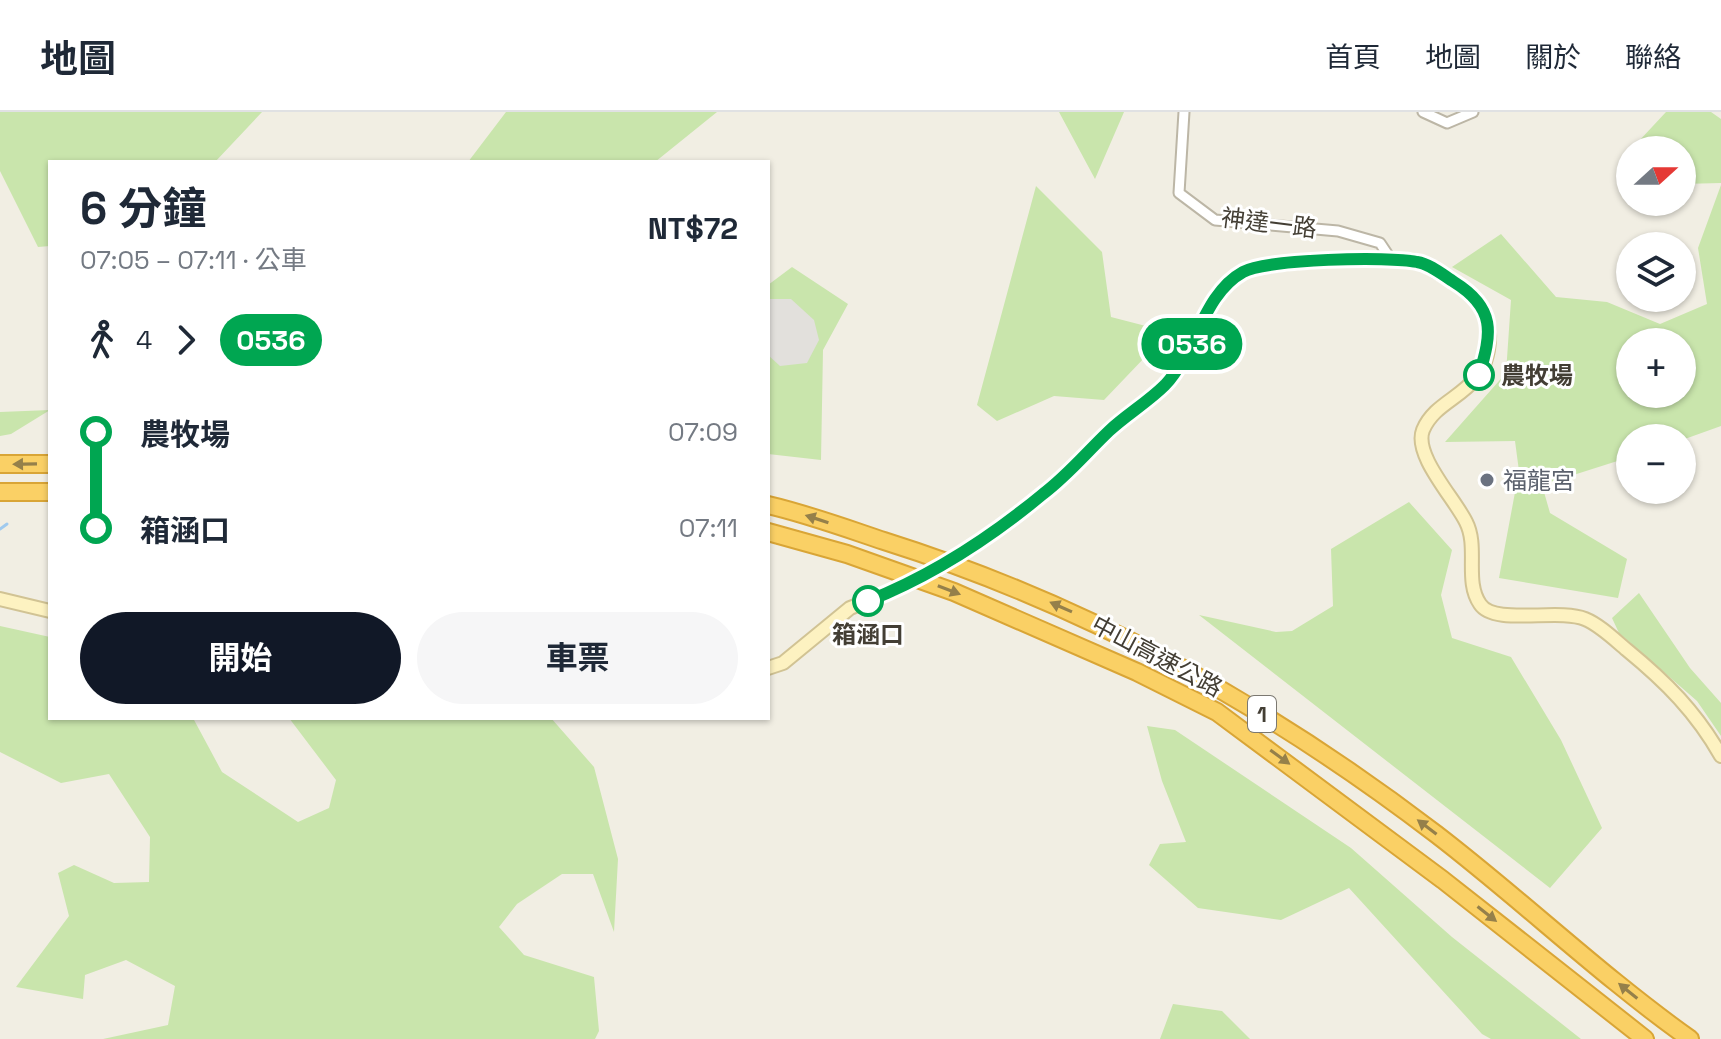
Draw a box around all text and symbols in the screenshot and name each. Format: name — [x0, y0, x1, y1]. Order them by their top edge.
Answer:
text: 地圖 — [40, 35, 116, 83]
text: 首頁 — [1325, 39, 1381, 75]
text: 地圖 — [1425, 39, 1481, 75]
text: 關於 — [1525, 39, 1581, 75]
text: 聯絡 — [1625, 39, 1681, 75]
north arrow — [1616, 136, 1696, 216]
map controls — [1616, 136, 1696, 504]
text: 6 分鐘 — [80, 181, 206, 237]
street label: 神達一路 — [1219, 202, 1319, 244]
text: NT$72 — [648, 209, 738, 248]
button: layers — [1616, 232, 1696, 312]
text: 07:05 – 07:11 · 公車 — [80, 243, 307, 277]
icon: walk — [80, 318, 124, 362]
icon: forward — [164, 318, 208, 362]
line badge: 0536 — [1136, 318, 1248, 370]
text: 0536 — [236, 322, 306, 358]
text: 4 — [136, 323, 152, 357]
text: 0536 — [1157, 326, 1227, 362]
button: + — [1616, 328, 1696, 408]
marker: 農牧場 — [1464, 360, 1494, 390]
place label: 農牧場 — [1501, 360, 1573, 391]
text: 農牧場 — [140, 415, 230, 454]
text: 07:09 — [668, 415, 738, 449]
button: − — [1616, 424, 1696, 504]
one-way arrow — [12, 458, 37, 470]
place label: 福龍宮 — [1503, 465, 1575, 496]
marker: 福龍宮 — [1478, 471, 1496, 489]
text: 箱涵口 — [140, 511, 230, 550]
text: 07:11 — [679, 511, 738, 545]
one-way arrow — [804, 512, 828, 525]
one-way arrow — [937, 584, 961, 597]
marker: 箱涵口 — [853, 586, 883, 616]
one-way arrow — [1049, 600, 1073, 614]
street label: 中山高速公路 — [1086, 609, 1228, 703]
button: 開始 — [80, 612, 401, 704]
button: 車票 — [417, 612, 738, 704]
place label: 箱涵口 — [832, 619, 904, 650]
road number: 1 — [1248, 696, 1276, 732]
one-way arrow — [1269, 749, 1290, 764]
one-way arrow — [1417, 820, 1437, 836]
one-way arrow — [1477, 906, 1497, 922]
one-way arrow — [1618, 983, 1639, 1000]

